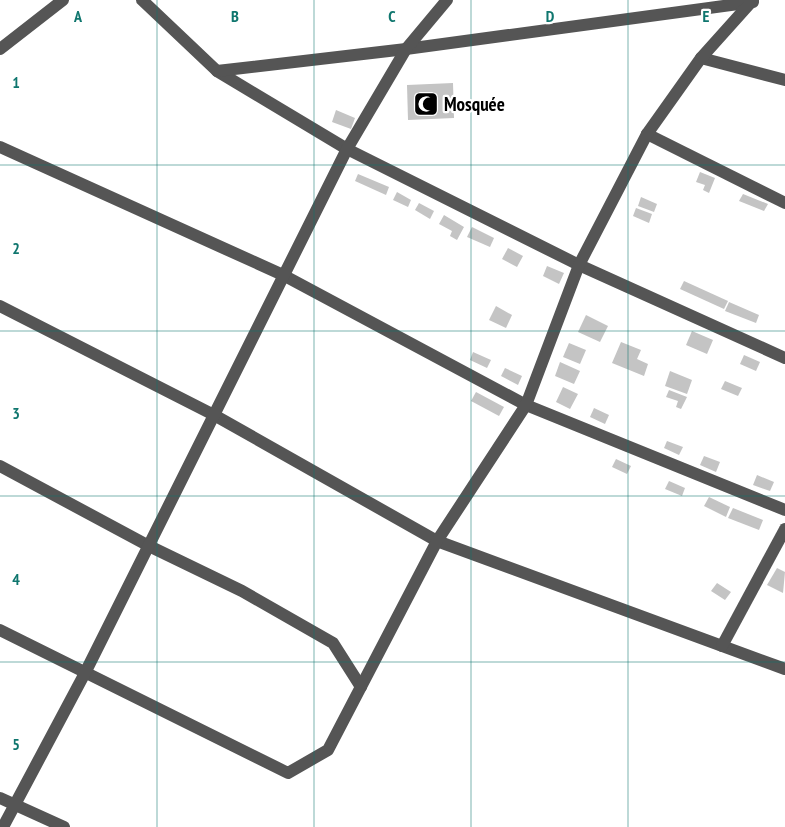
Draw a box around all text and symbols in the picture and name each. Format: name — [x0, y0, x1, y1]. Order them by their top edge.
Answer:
text: A — [73, 6, 83, 26]
text: B — [231, 6, 239, 26]
text: C — [388, 6, 396, 26]
text: D — [546, 6, 555, 26]
text: E — [703, 6, 710, 26]
text: 1 — [12, 72, 20, 92]
mosque icon: Mosquée — [413, 91, 439, 117]
place label: Mosquée — [444, 92, 505, 116]
text: 2 — [12, 238, 20, 258]
text: 3 — [12, 403, 20, 423]
text: 4 — [12, 569, 20, 589]
text: 5 — [12, 734, 20, 754]

